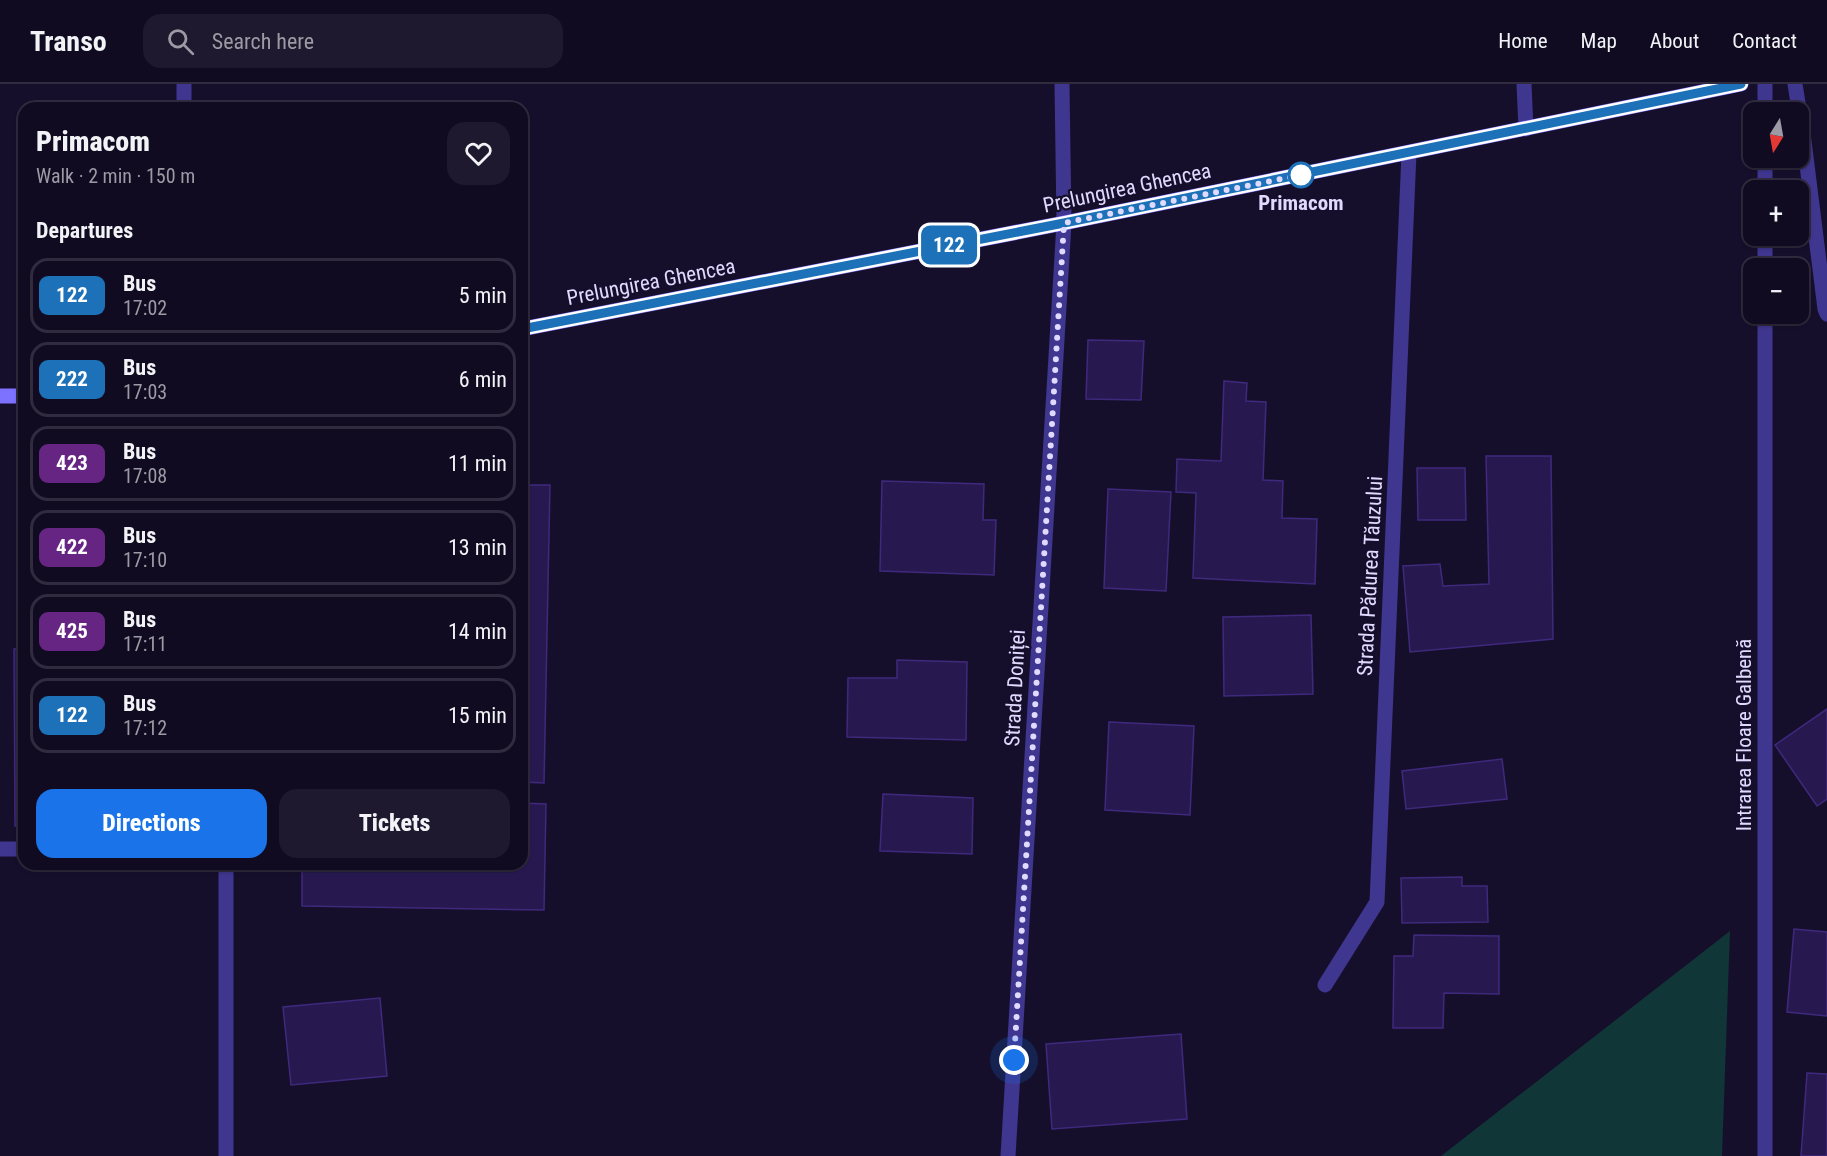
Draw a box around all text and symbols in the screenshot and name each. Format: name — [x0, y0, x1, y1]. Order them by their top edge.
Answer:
search box — [143, 14, 563, 68]
text: Transo — [30, 25, 107, 58]
icon: search — [164, 25, 197, 58]
text: Search here — [212, 29, 314, 54]
text: Home — [1498, 29, 1548, 53]
text: Map — [1581, 29, 1617, 53]
text: About — [1650, 29, 1699, 53]
text: Contact — [1732, 29, 1797, 53]
north arrow — [1743, 102, 1809, 168]
map controls — [1743, 102, 1809, 324]
button: heart — [447, 122, 510, 185]
text: Primacom — [36, 125, 150, 158]
street label: Prelungirea Ghencea — [1041, 158, 1213, 218]
marker: Primacom — [1288, 162, 1314, 188]
text: Walk · 2 min · 150 m — [36, 164, 195, 188]
button: + — [1743, 180, 1809, 246]
place label: Primacom — [1258, 191, 1344, 215]
text: Departures — [36, 218, 133, 243]
line badge: 122 — [914, 226, 984, 264]
text: 122 — [933, 233, 965, 257]
street label: Prelungirea Ghencea — [565, 254, 737, 310]
button: − — [1743, 258, 1809, 324]
text: Bus — [123, 271, 156, 296]
text: 122 — [56, 283, 88, 307]
text: 5 min — [459, 283, 507, 308]
text: 17:02 — [123, 296, 167, 320]
text: Bus — [123, 355, 156, 380]
text: 222 — [56, 367, 88, 391]
text: 6 min — [459, 367, 507, 392]
text: 17:03 — [123, 380, 167, 404]
text: Bus — [123, 439, 156, 464]
text: 423 — [56, 451, 88, 475]
text: 11 min — [448, 451, 507, 476]
text: 17:08 — [123, 464, 167, 488]
street label: Strada Pădurea Tăuzului — [1353, 475, 1387, 677]
text: Bus — [123, 523, 156, 548]
text: 422 — [56, 535, 88, 559]
text: 13 min — [448, 535, 507, 560]
text: 17:10 — [123, 548, 167, 572]
text: Bus — [123, 607, 156, 632]
text: 425 — [56, 619, 88, 643]
text: 14 min — [448, 619, 507, 644]
street label: Strada Doniței — [1000, 629, 1031, 747]
text: 17:11 — [123, 632, 167, 656]
street label: Intrarea Floare Galbenă — [1732, 639, 1756, 831]
text: Bus — [123, 691, 156, 716]
text: 122 — [56, 703, 88, 727]
text: 15 min — [448, 703, 507, 728]
text: 17:12 — [123, 716, 167, 740]
button: Directions — [36, 789, 267, 858]
button: Tickets — [279, 789, 510, 858]
your location — [999, 1045, 1029, 1075]

